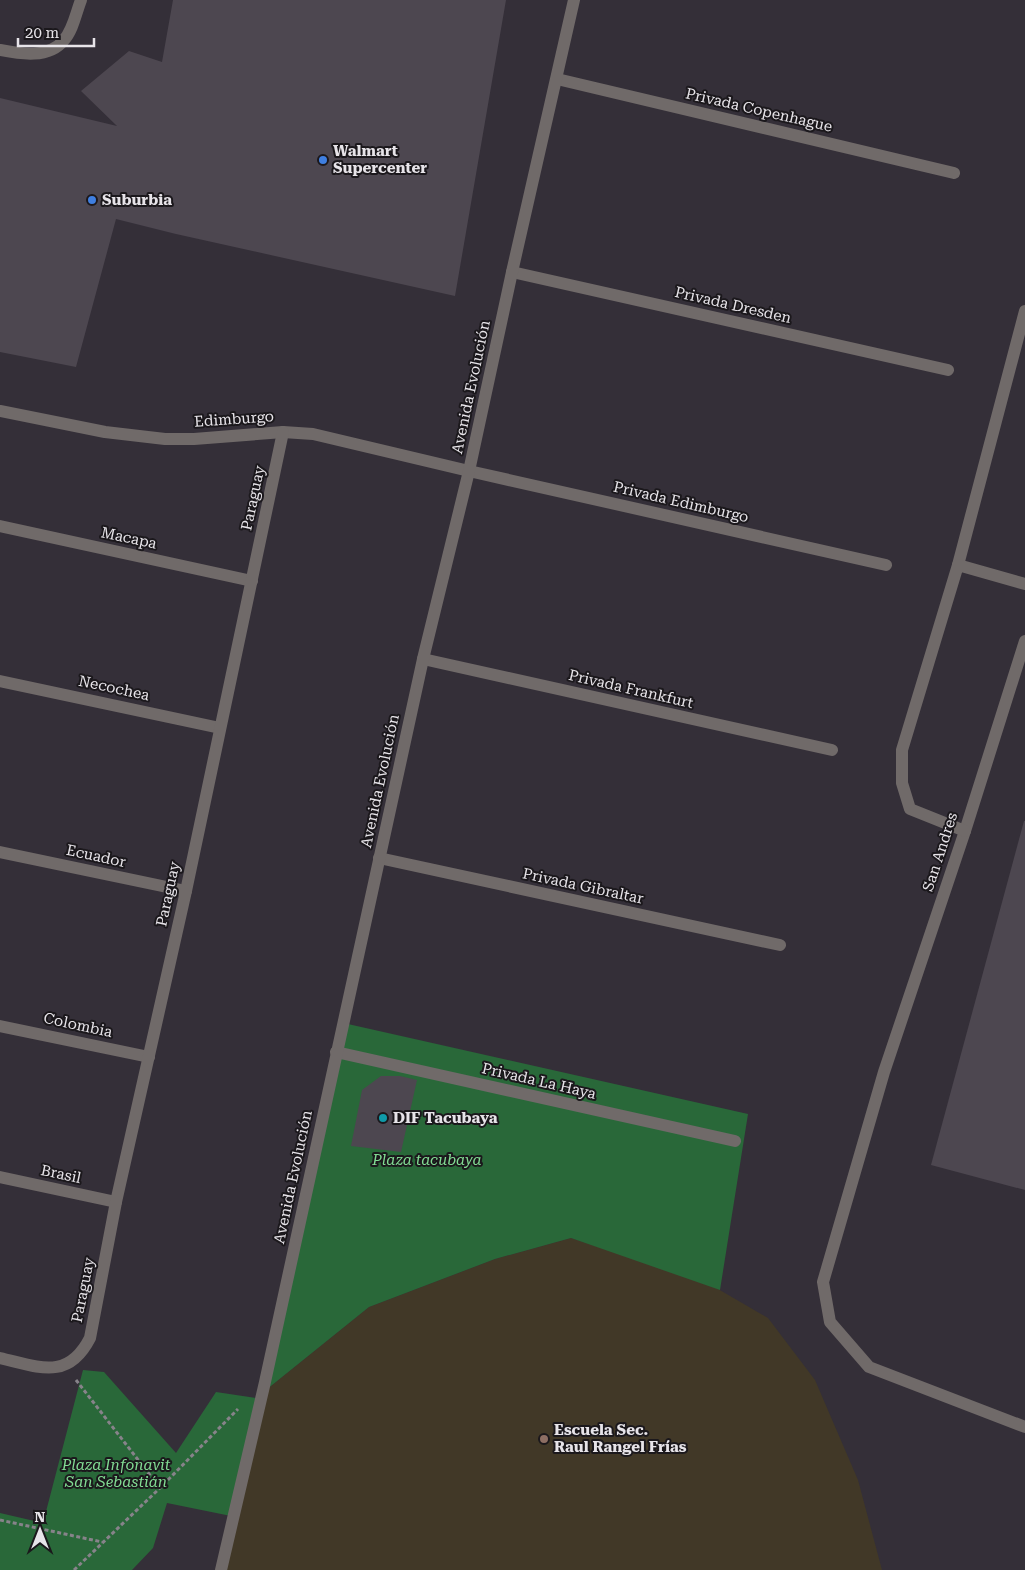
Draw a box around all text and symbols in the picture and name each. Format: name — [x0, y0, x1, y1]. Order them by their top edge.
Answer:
scale bar — [18, 15, 94, 47]
text: 20 m — [25, 24, 60, 42]
street label: Privada Copenhague — [684, 84, 834, 136]
place label: Walmart Supercenter — [333, 142, 427, 177]
marker: Walmart Supercenter — [317, 154, 329, 166]
place label: Suburbia — [102, 191, 172, 209]
marker: Suburbia — [86, 194, 98, 206]
street label: Privada Dresden — [673, 283, 793, 327]
street label: Avenida Evolución — [448, 318, 494, 455]
street label: Edimburgo — [194, 407, 274, 431]
street label: Paraguay — [237, 464, 269, 532]
street label: Privada Edimburgo — [612, 478, 750, 526]
street label: Macapa — [100, 523, 158, 553]
street label: Privada Frankfurt — [567, 666, 696, 712]
street label: Necochea — [77, 672, 151, 704]
street label: Avenida Evolución — [357, 712, 403, 849]
street label: San Andres — [919, 810, 961, 894]
street label: Ecuador — [65, 841, 127, 871]
street label: Paraguay — [152, 860, 184, 928]
street label: Privada Gibraltar — [521, 864, 645, 908]
street label: Colombia — [42, 1009, 114, 1041]
street label: Privada La Haya — [480, 1059, 598, 1103]
street label: Avenida Evolución — [270, 1108, 316, 1245]
place label: DIF Tacubaya — [393, 1109, 498, 1127]
marker: DIF Tacubaya — [377, 1112, 389, 1124]
park label: Plaza tacubaya — [371, 1151, 482, 1169]
street label: Brasil — [39, 1161, 83, 1187]
street label: Paraguay — [68, 1256, 98, 1324]
place label: Escuela Sec. Raul Rangel Frías — [554, 1421, 687, 1456]
marker: Escuela Sec. Raul Rangel Frías — [538, 1433, 550, 1445]
park label: Plaza Infonavit San Sebastián — [61, 1456, 171, 1491]
north arrow — [15, 1505, 65, 1555]
text: N — [35, 1509, 46, 1525]

